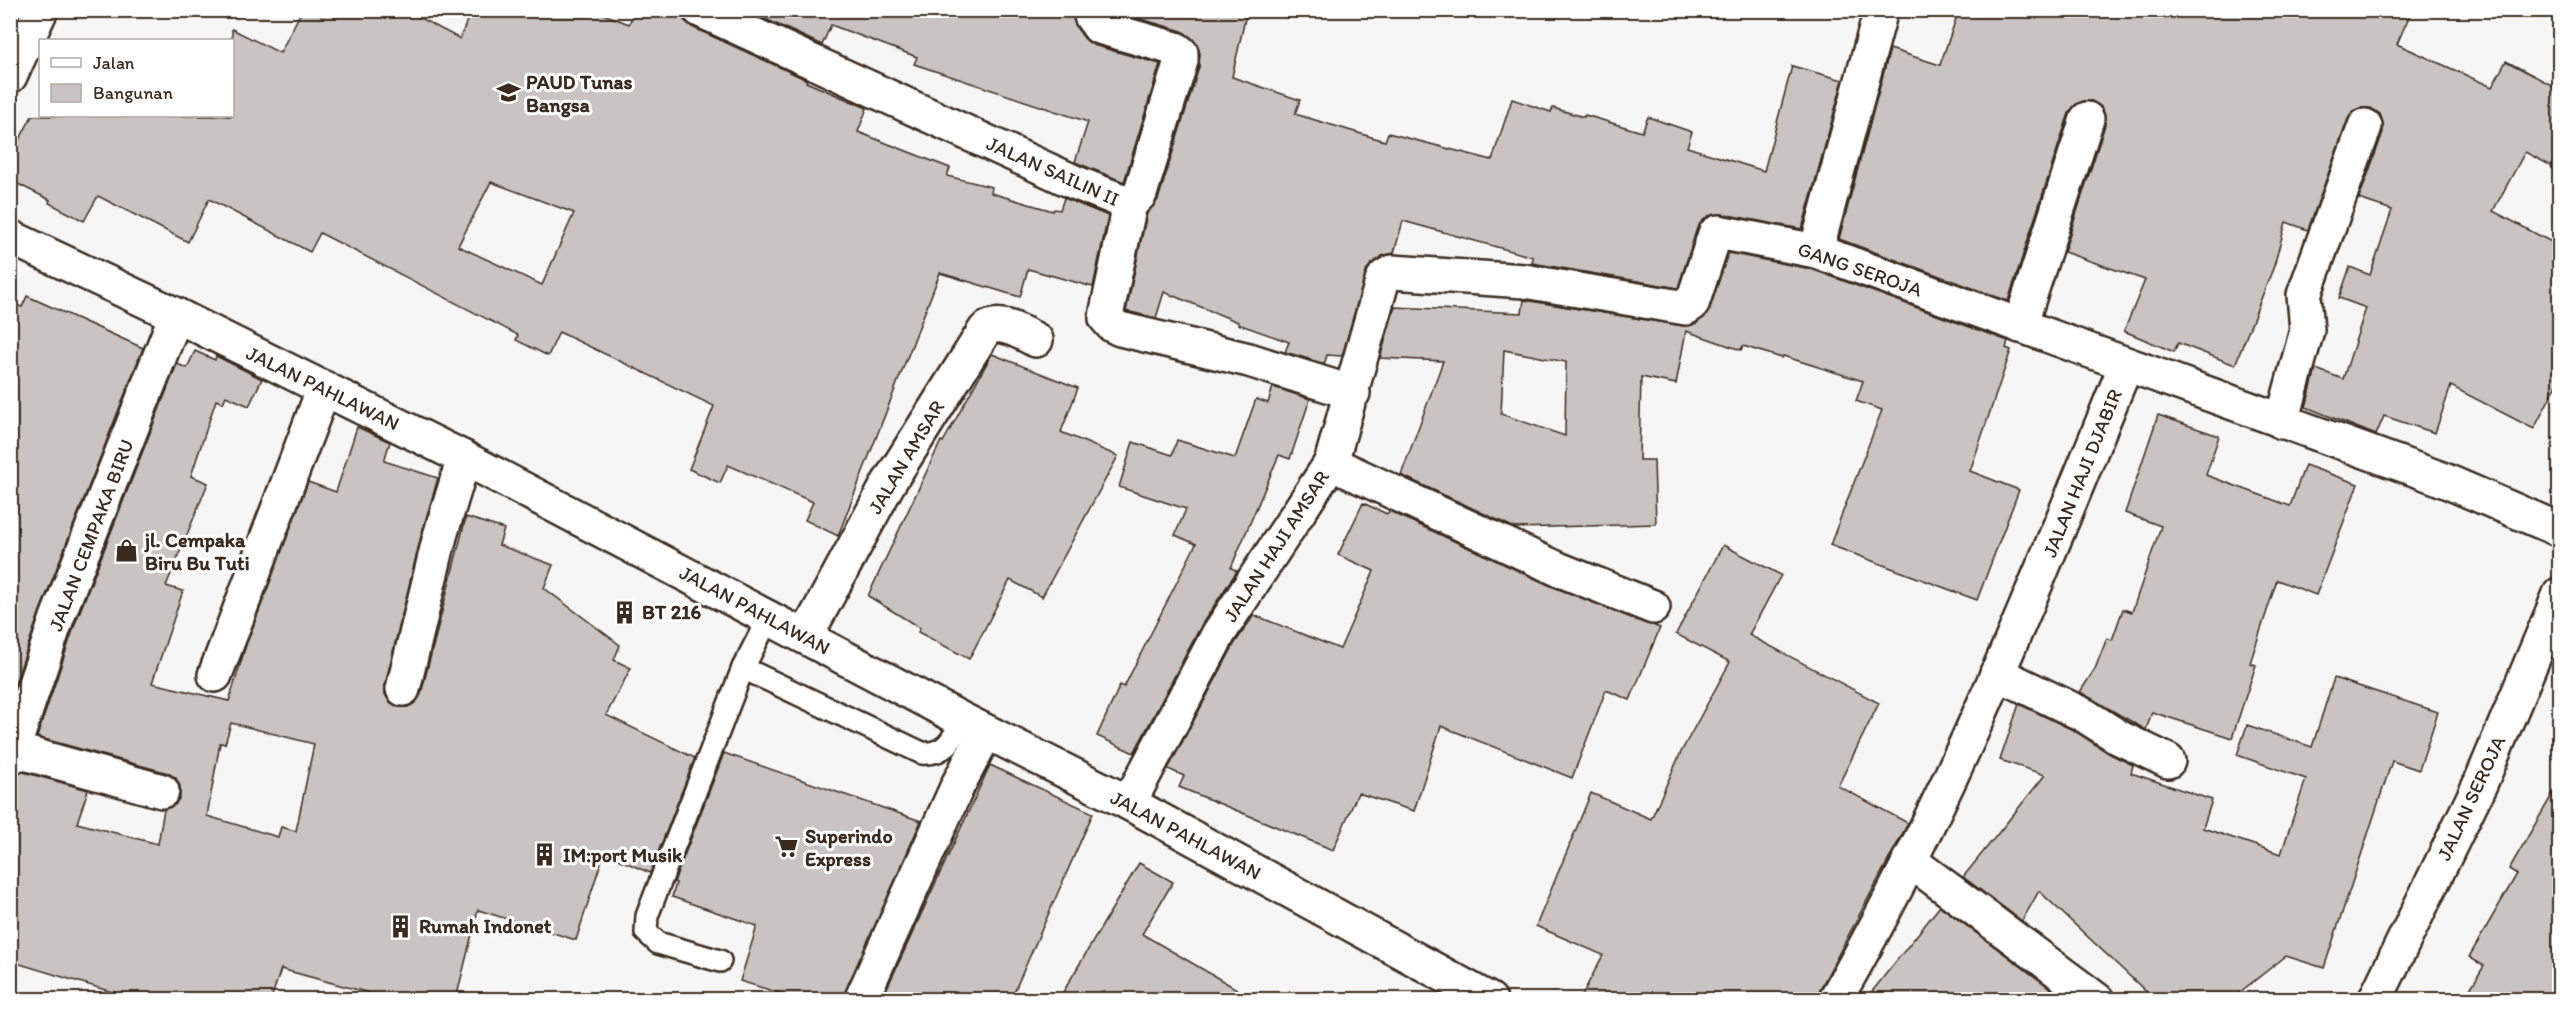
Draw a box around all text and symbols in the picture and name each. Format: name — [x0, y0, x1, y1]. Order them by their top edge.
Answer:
legend — [39, 39, 234, 117]
text: Jalan — [93, 52, 135, 74]
place label: PAUD Tunas Bangsa — [526, 70, 632, 118]
school or university icon: PAUD Tunas Bangsa — [495, 80, 521, 106]
text: Bangunan — [93, 82, 173, 104]
street label: JALAN SAILIN II — [983, 131, 1123, 211]
street label: GANG SEROJA — [1795, 236, 1926, 302]
street label: JALAN PAHLAWAN — [243, 341, 403, 435]
street label: JALAN HAJI DJABIR — [2037, 385, 2127, 561]
street label: JALAN AMSAR — [863, 396, 949, 518]
street label: JALAN CEMPAKA BIRU — [43, 436, 139, 634]
street label: JALAN HAJI AMSAR — [1218, 465, 1334, 626]
place label: jl. Cempaka Biru Bu Tuti — [144, 528, 250, 575]
shop icon: jl. Cempaka Biru Bu Tuti — [114, 538, 140, 564]
street label: JALAN PAHLAWAN — [676, 560, 834, 660]
building icon: BT 216 — [611, 599, 637, 625]
place label: BT 216 — [642, 600, 701, 624]
street label: JALAN SEROJA — [2432, 732, 2510, 864]
street label: JALAN PAHLAWAN — [1107, 785, 1265, 885]
place label: Superindo Express — [805, 824, 893, 872]
supermarket icon: Superindo Express — [774, 834, 800, 860]
building icon: IM:port Musik — [532, 842, 558, 868]
place label: IM:port Musik — [563, 843, 683, 868]
building icon: Rumah Indonet — [388, 913, 414, 939]
place label: Rumah Indonet — [419, 914, 552, 938]

